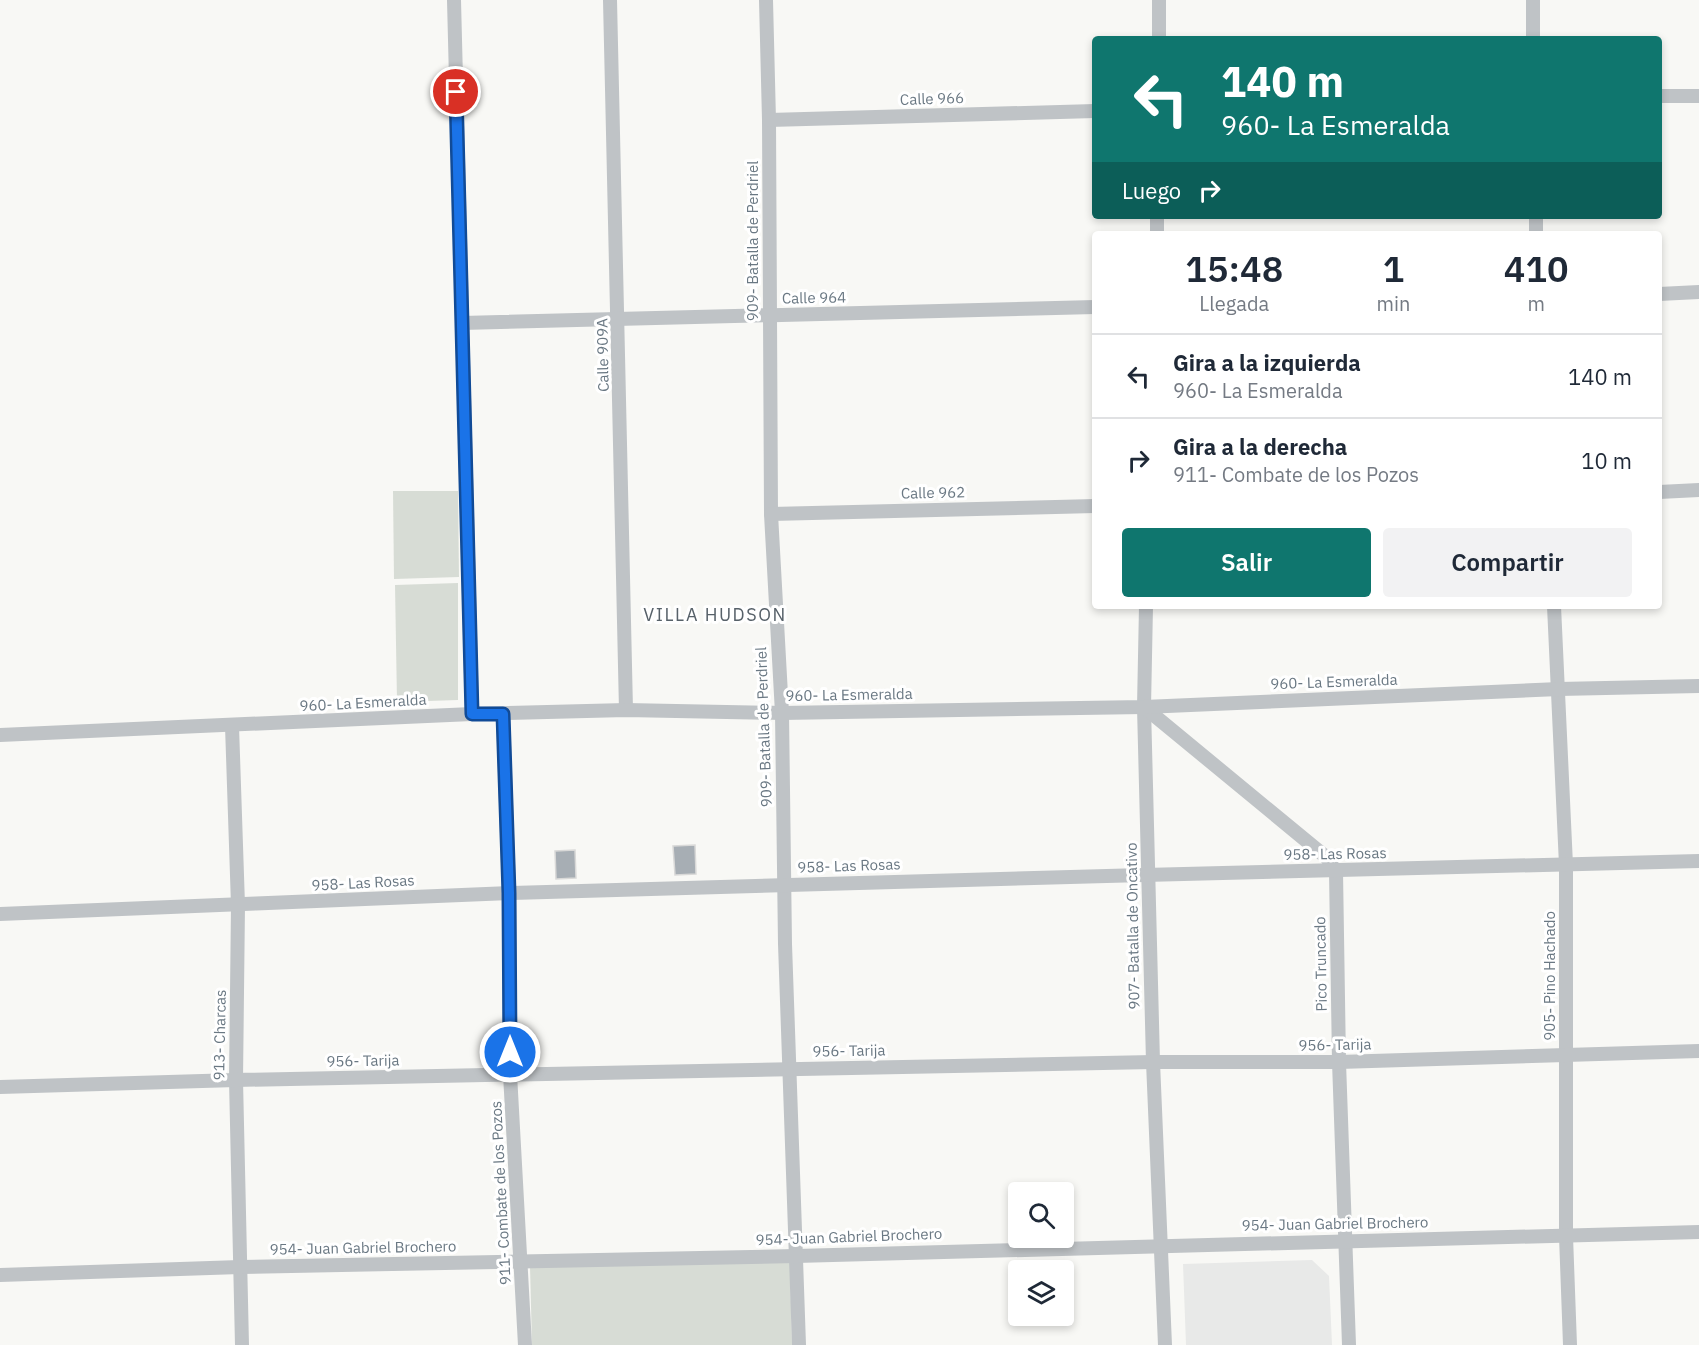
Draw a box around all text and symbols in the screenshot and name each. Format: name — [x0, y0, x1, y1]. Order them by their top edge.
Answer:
text: 140 m — [1221, 54, 1344, 109]
icon: left — [1122, 60, 1200, 138]
pin — [430, 66, 481, 117]
icon: arrive — [439, 75, 472, 108]
street label: Calle 966 — [900, 88, 964, 109]
text: 960- La Esmeralda — [1221, 107, 1450, 142]
street label: 909- Batalla de Perdriel — [743, 161, 762, 321]
icon: right — [1193, 174, 1226, 207]
text: Luego — [1122, 176, 1181, 205]
text: 15:48 — [1185, 245, 1283, 292]
text: 1 — [1383, 245, 1404, 292]
text: 410 — [1504, 245, 1569, 292]
street label: Calle 964 — [782, 287, 846, 308]
text: Llegada — [1199, 290, 1269, 317]
text: min — [1377, 290, 1410, 317]
text: m — [1527, 290, 1545, 317]
street label: Calle 909A — [592, 318, 613, 392]
text: Gira a la izquierda — [1173, 348, 1361, 377]
icon: left — [1122, 360, 1155, 393]
text: 140 m — [1568, 362, 1632, 391]
text: 960- La Esmeralda — [1173, 377, 1343, 404]
text: Gira a la derecha — [1173, 432, 1347, 461]
icon: right — [1122, 444, 1155, 477]
text: 10 m — [1581, 446, 1632, 475]
text: 911- Combate de los Pozos — [1173, 461, 1419, 488]
street label: Calle 962 — [901, 482, 965, 503]
button: Salir — [1122, 528, 1371, 597]
button: Compartir — [1383, 528, 1632, 597]
district label: VILLA HUDSON — [643, 603, 787, 626]
street label: 909- Batalla de Perdriel — [751, 647, 776, 808]
street label: 960- La Esmeralda — [1270, 670, 1398, 693]
street label: 960- La Esmeralda — [785, 684, 913, 705]
street label: 960- La Esmeralda — [299, 690, 427, 715]
street label: 907- Batalla de Oncativo — [1122, 842, 1143, 1010]
street label: 958- Las Rosas — [1283, 843, 1387, 864]
street label: 958- Las Rosas — [797, 854, 901, 877]
street label: 958- Las Rosas — [311, 870, 415, 895]
street label: 905- Pino Hachado — [1540, 911, 1559, 1041]
street label: Pico Truncado — [1310, 916, 1331, 1012]
street label: 913- Charcas — [209, 989, 230, 1080]
position arrow — [478, 1020, 542, 1084]
street label: 956- Tarija — [1298, 1034, 1372, 1055]
street label: 956- Tarija — [812, 1040, 886, 1061]
street label: 956- Tarija — [326, 1050, 400, 1071]
street label: 911- Combate de los Pozos — [486, 1100, 515, 1286]
map controls — [1008, 1182, 1074, 1326]
button: search — [1008, 1182, 1074, 1248]
street label: 954- Juan Gabriel Brochero — [1241, 1212, 1429, 1235]
street label: 954- Juan Gabriel Brochero — [755, 1224, 943, 1249]
street label: 954- Juan Gabriel Brochero — [269, 1236, 457, 1259]
button: layers — [1008, 1260, 1074, 1326]

